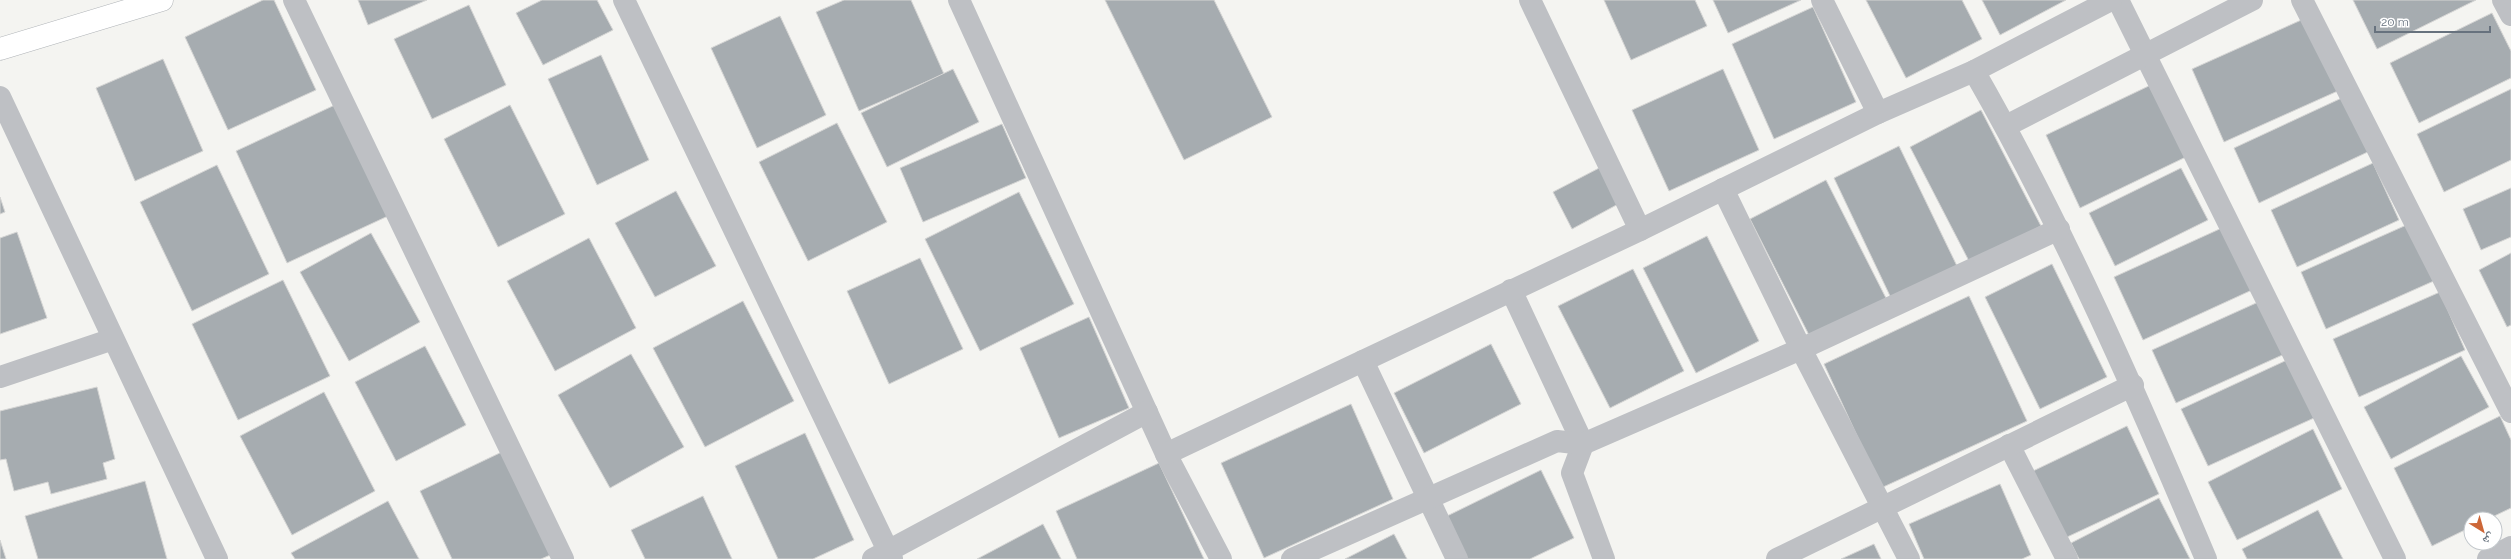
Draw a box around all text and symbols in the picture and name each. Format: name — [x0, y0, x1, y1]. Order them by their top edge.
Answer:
scale bar — [2375, 8, 2490, 34]
text: 20 m — [2381, 15, 2409, 29]
north arrow — [2463, 511, 2503, 551]
text: ش — [2479, 529, 2497, 547]

